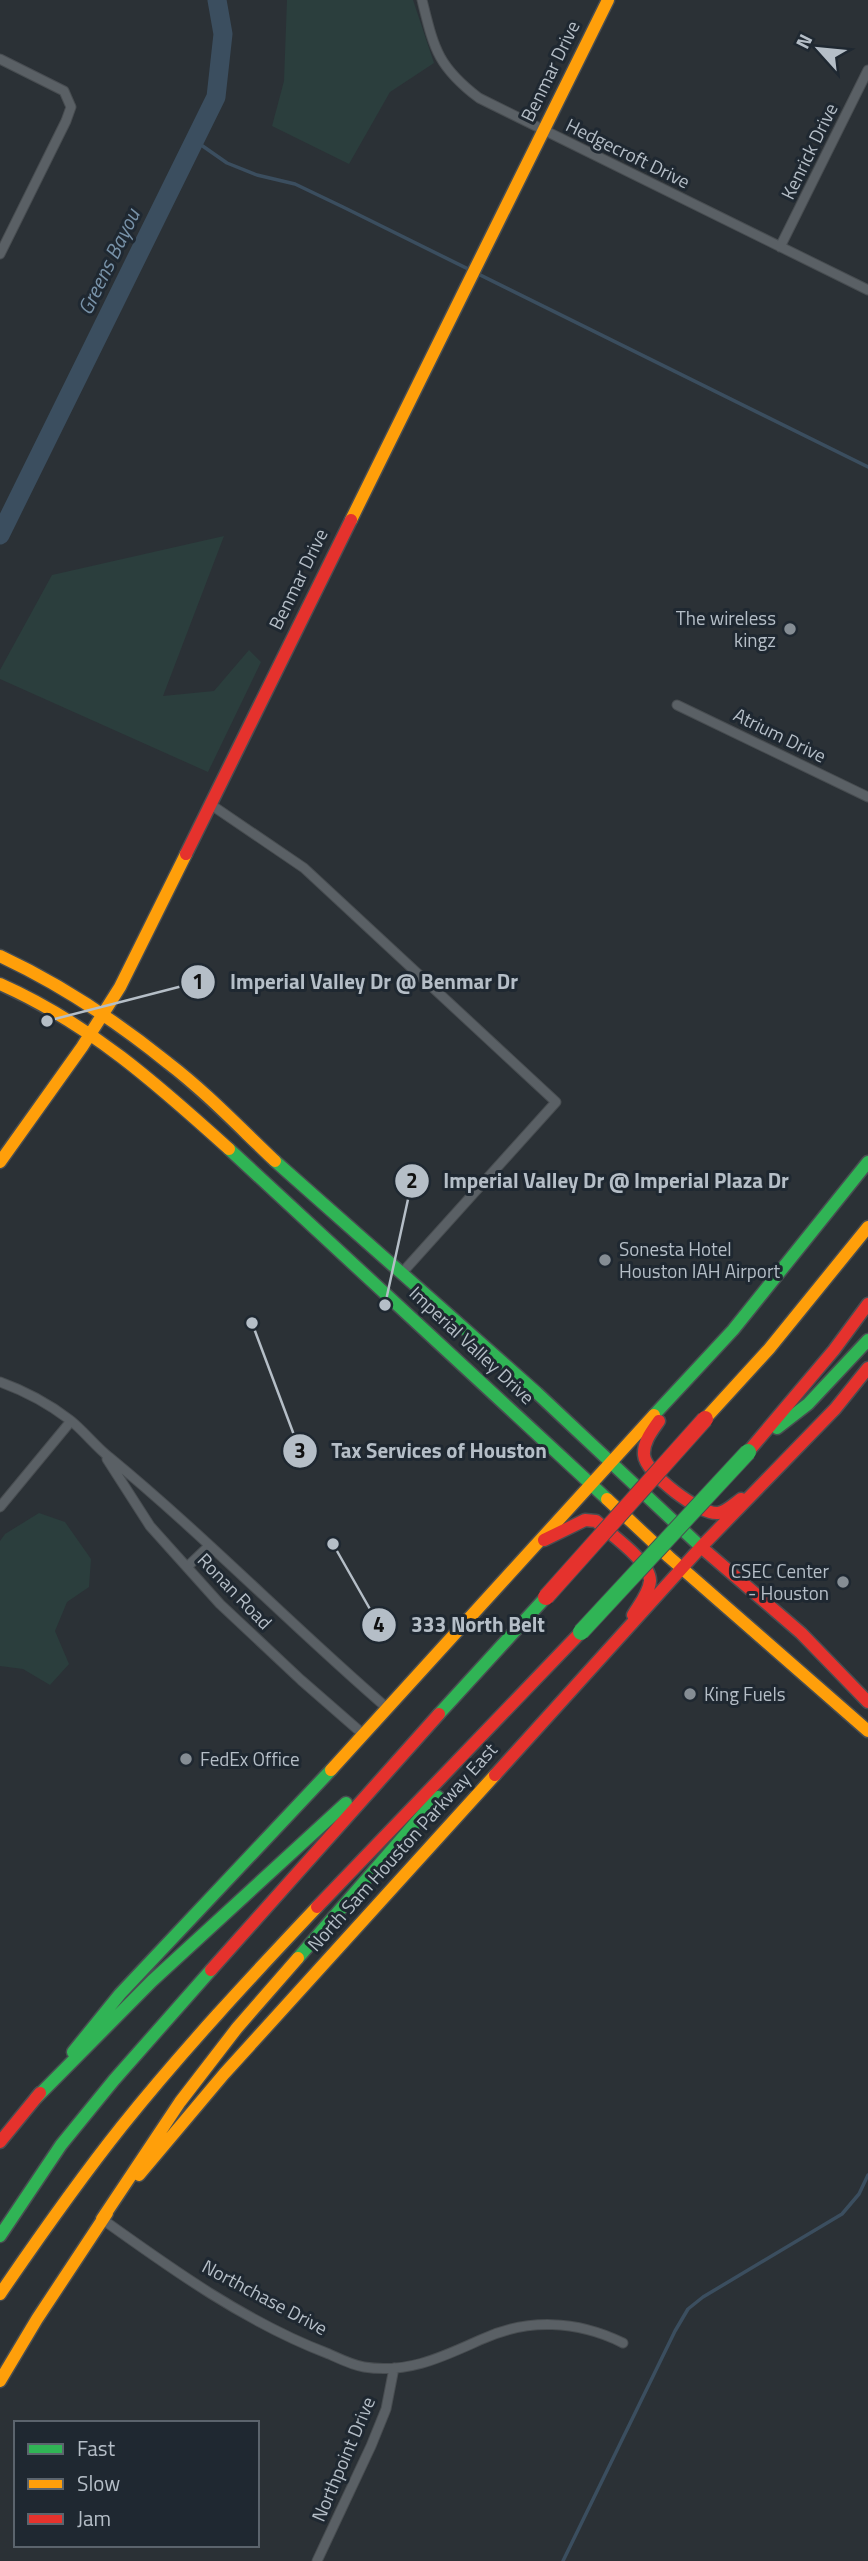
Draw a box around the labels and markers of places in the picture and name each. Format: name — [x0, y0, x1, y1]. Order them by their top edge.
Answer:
place label: The wireless kingz — [676, 603, 776, 654]
marker: The wireless kingz — [782, 621, 798, 637]
callout: Imperial Valley Dr @ Benmar Dr — [181, 961, 532, 1003]
callout: Imperial Valley Dr @ Imperial Plaza Dr — [394, 1160, 803, 1202]
place label: Sonesta Hotel Houston IAH Airport — [619, 1234, 780, 1285]
marker: Sonesta Hotel Houston IAH Airport — [597, 1252, 613, 1268]
callout: Tax Services of Houston — [283, 1430, 561, 1472]
place label: CSEC Center - Houston — [731, 1556, 829, 1607]
marker: CSEC Center - Houston — [835, 1574, 851, 1590]
callout: 333 North Belt — [362, 1604, 559, 1646]
place label: King Fuels — [704, 1679, 786, 1708]
marker: King Fuels — [682, 1686, 698, 1702]
place label: FedEx Office — [200, 1744, 300, 1773]
marker: FedEx Office — [178, 1751, 194, 1767]

